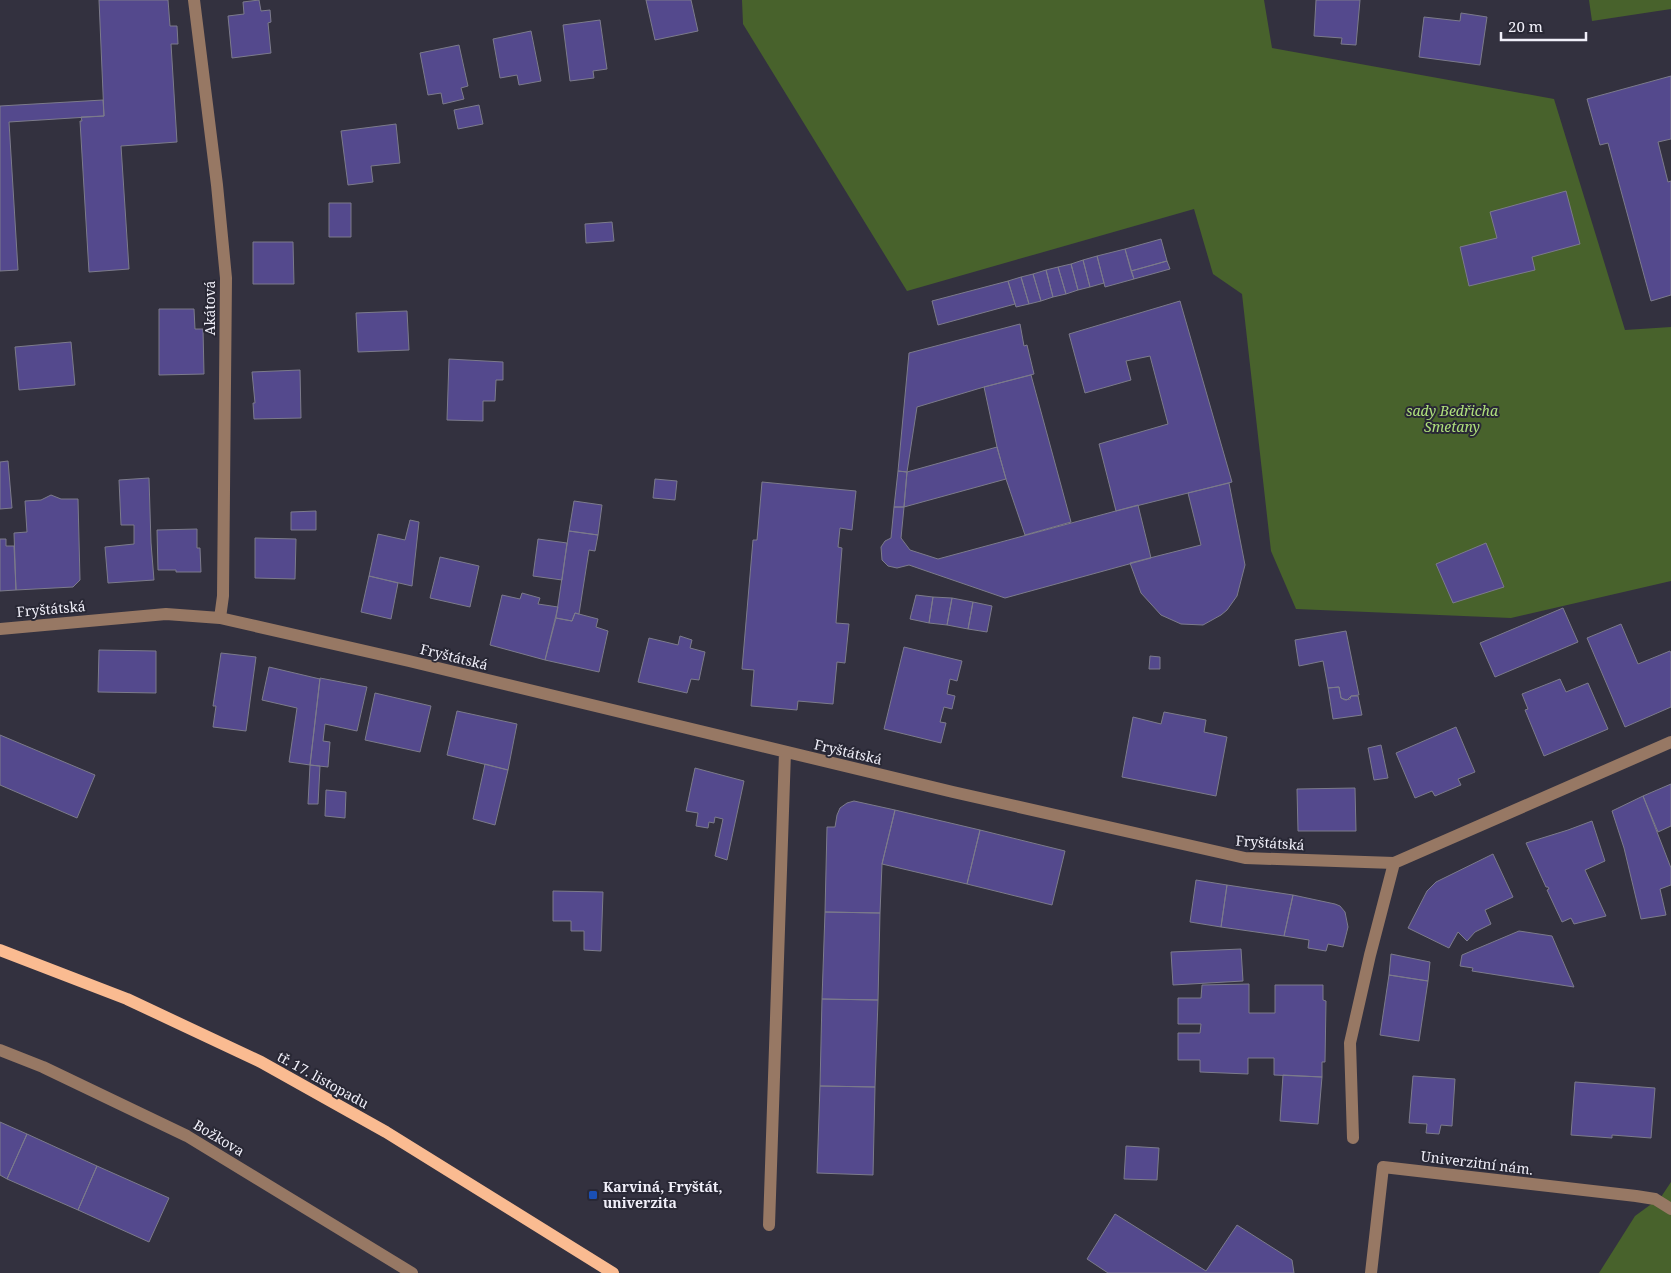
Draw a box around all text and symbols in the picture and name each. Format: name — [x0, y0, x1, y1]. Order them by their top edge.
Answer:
scale bar — [1501, 10, 1586, 42]
text: 20 m — [1508, 16, 1543, 36]
street label: Akátová — [200, 280, 219, 335]
park label: sady Bedřicha Smetany — [1406, 401, 1499, 436]
street label: Fryštátská — [16, 596, 86, 621]
street label: Fryštátská — [418, 639, 490, 674]
street label: Fryštátská — [812, 734, 884, 769]
street label: Fryštátská — [1235, 831, 1305, 854]
street label: tř. 17. listopadu — [274, 1047, 372, 1113]
street label: Božkova — [190, 1115, 248, 1160]
street label: Univerzitní nám. — [1420, 1146, 1534, 1179]
place label: Karviná, Fryštát, univerzita — [603, 1177, 723, 1212]
marker: Karviná, Fryštát, univerzita — [587, 1189, 599, 1201]

